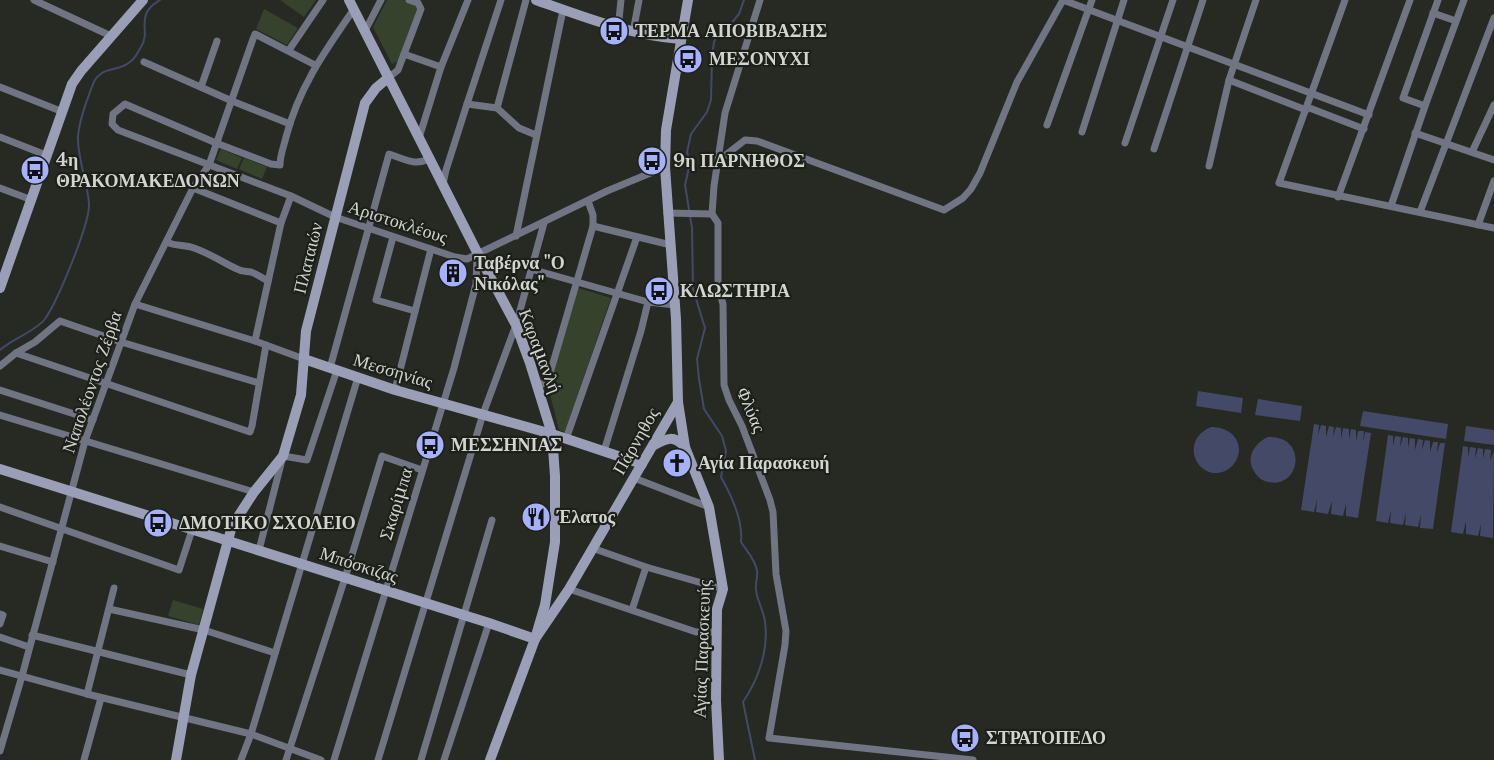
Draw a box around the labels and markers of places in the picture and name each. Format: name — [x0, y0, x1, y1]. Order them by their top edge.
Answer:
bus stop icon: ΤΕΡΜΑ ΑΠΟΒΙΒΑΣΗΣ — [598, 15, 630, 47]
place label: ΤΕΡΜΑ ΑΠΟΒΙΒΑΣΗΣ — [635, 20, 827, 42]
bus stop icon: ΜΕΣΟΝΥΧΙ — [672, 43, 704, 75]
place label: ΜΕΣΟΝΥΧΙ — [709, 48, 810, 70]
bus stop icon: 9η ΠΑΡΝΗΘΟΣ — [636, 145, 668, 177]
place label: 4η ΘΡΑΚΟΜΑΚΕΔΟΝΩΝ — [56, 149, 240, 192]
place label: 9η ΠΑΡΝΗΘΟΣ — [673, 150, 805, 172]
bus stop icon: 4η ΘΡΑΚΟΜΑΚΕΔΟΝΩΝ — [19, 154, 51, 186]
place label: Ταβέρνα "Ο Νικόλας" — [474, 252, 565, 295]
building icon: Ταβέρνα "Ο Νικόλας" — [437, 257, 469, 289]
bus stop icon: ΚΛΩΣΤΗΡΙΑ — [643, 275, 675, 307]
place label: ΚΛΩΣΤΗΡΙΑ — [680, 280, 790, 302]
bus stop icon: ΜΕΣΣΗΝΙΑΣ — [414, 429, 446, 461]
place label: ΜΕΣΣΗΝΙΑΣ — [451, 434, 562, 456]
church icon: Αγία Παρασκευή — [661, 447, 693, 479]
place label: Αγία Παρασκευή — [698, 452, 829, 474]
restaurant icon: Έλατος — [520, 501, 552, 533]
place label: Έλατος — [556, 506, 616, 528]
bus stop icon: ΔΜΟΤΙΚΟ ΣΧΟΛΕΙΟ — [142, 507, 174, 539]
place label: ΔΜΟΤΙΚΟ ΣΧΟΛΕΙΟ — [179, 512, 356, 534]
bus stop icon: ΣΤΡΑΤΟΠΕΔΟ — [949, 722, 981, 754]
place label: ΣΤΡΑΤΟΠΕΔΟ — [986, 727, 1106, 749]

